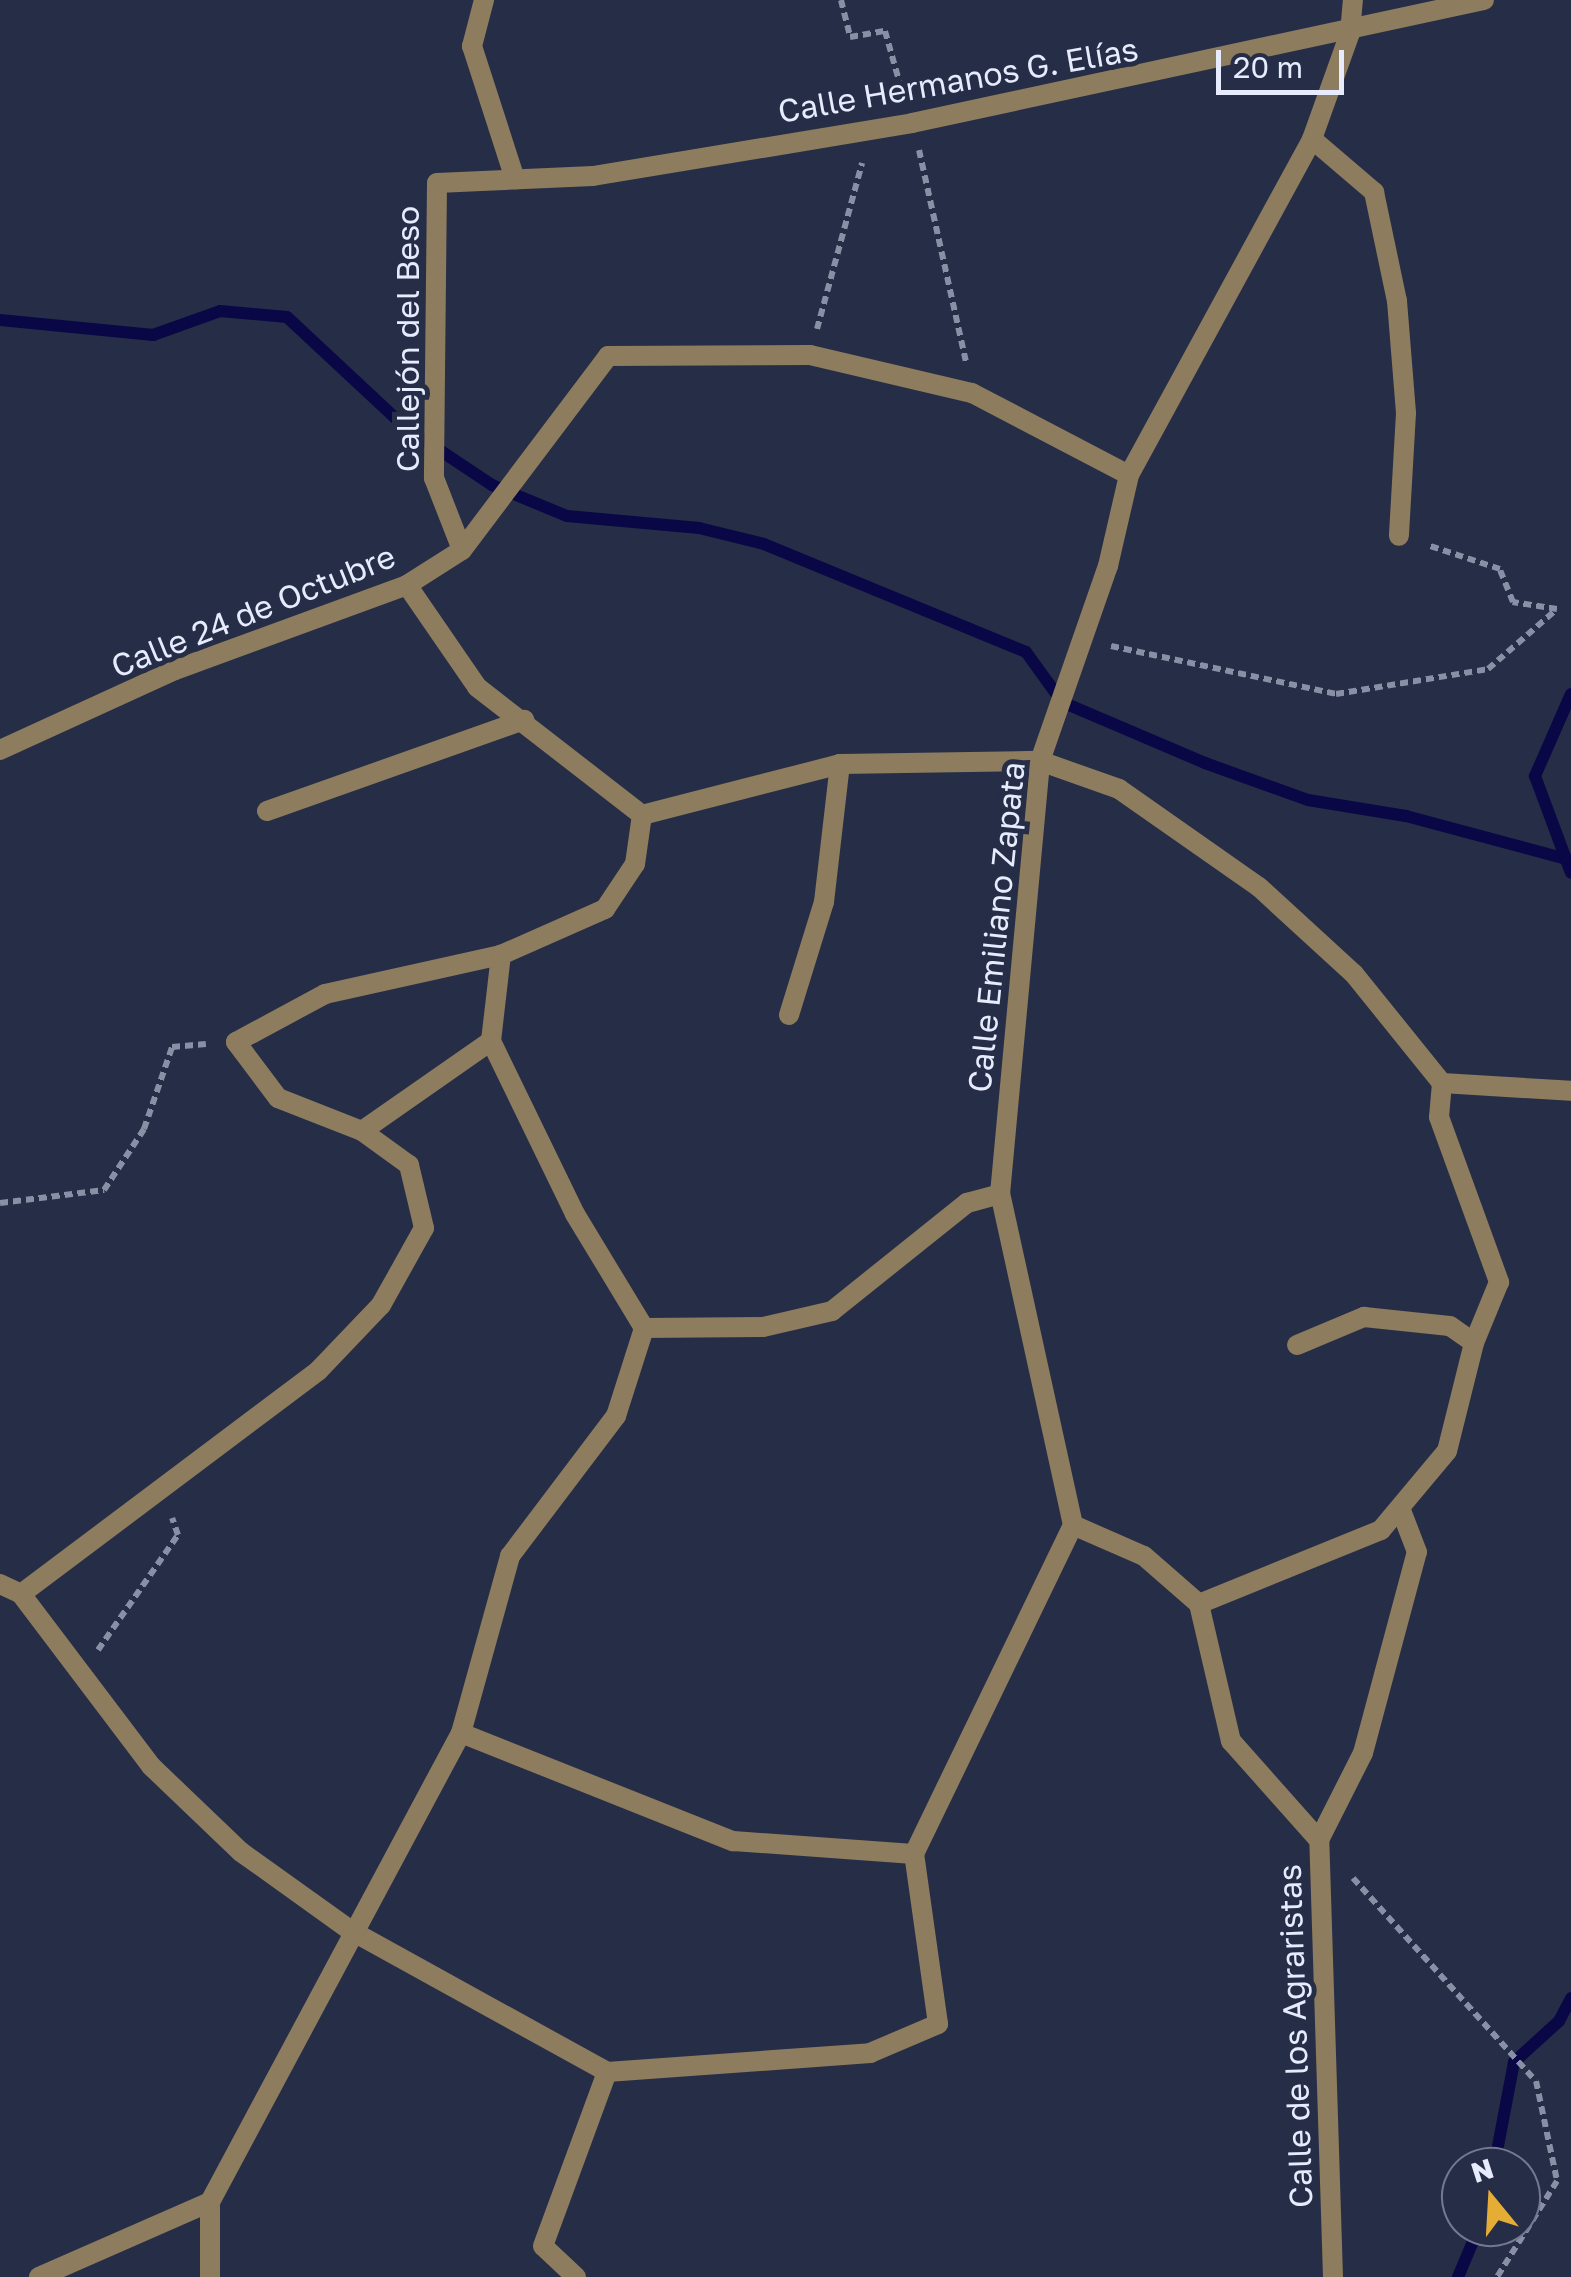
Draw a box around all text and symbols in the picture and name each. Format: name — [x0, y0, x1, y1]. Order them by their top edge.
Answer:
street label: Calle Hermanos G. Elías — [775, 29, 1141, 131]
scale bar — [1221, 30, 1348, 92]
text: 20 m — [1233, 49, 1303, 85]
street label: Callejón del Beso — [388, 206, 426, 472]
street label: Calle 24 de Octubre — [106, 537, 400, 685]
street label: Calle Emiliano Zapata — [960, 760, 1032, 1094]
street label: Calle de los Agraristas — [1270, 1864, 1320, 2208]
north arrow — [1441, 2147, 1541, 2247]
text: N — [1467, 2151, 1497, 2189]

